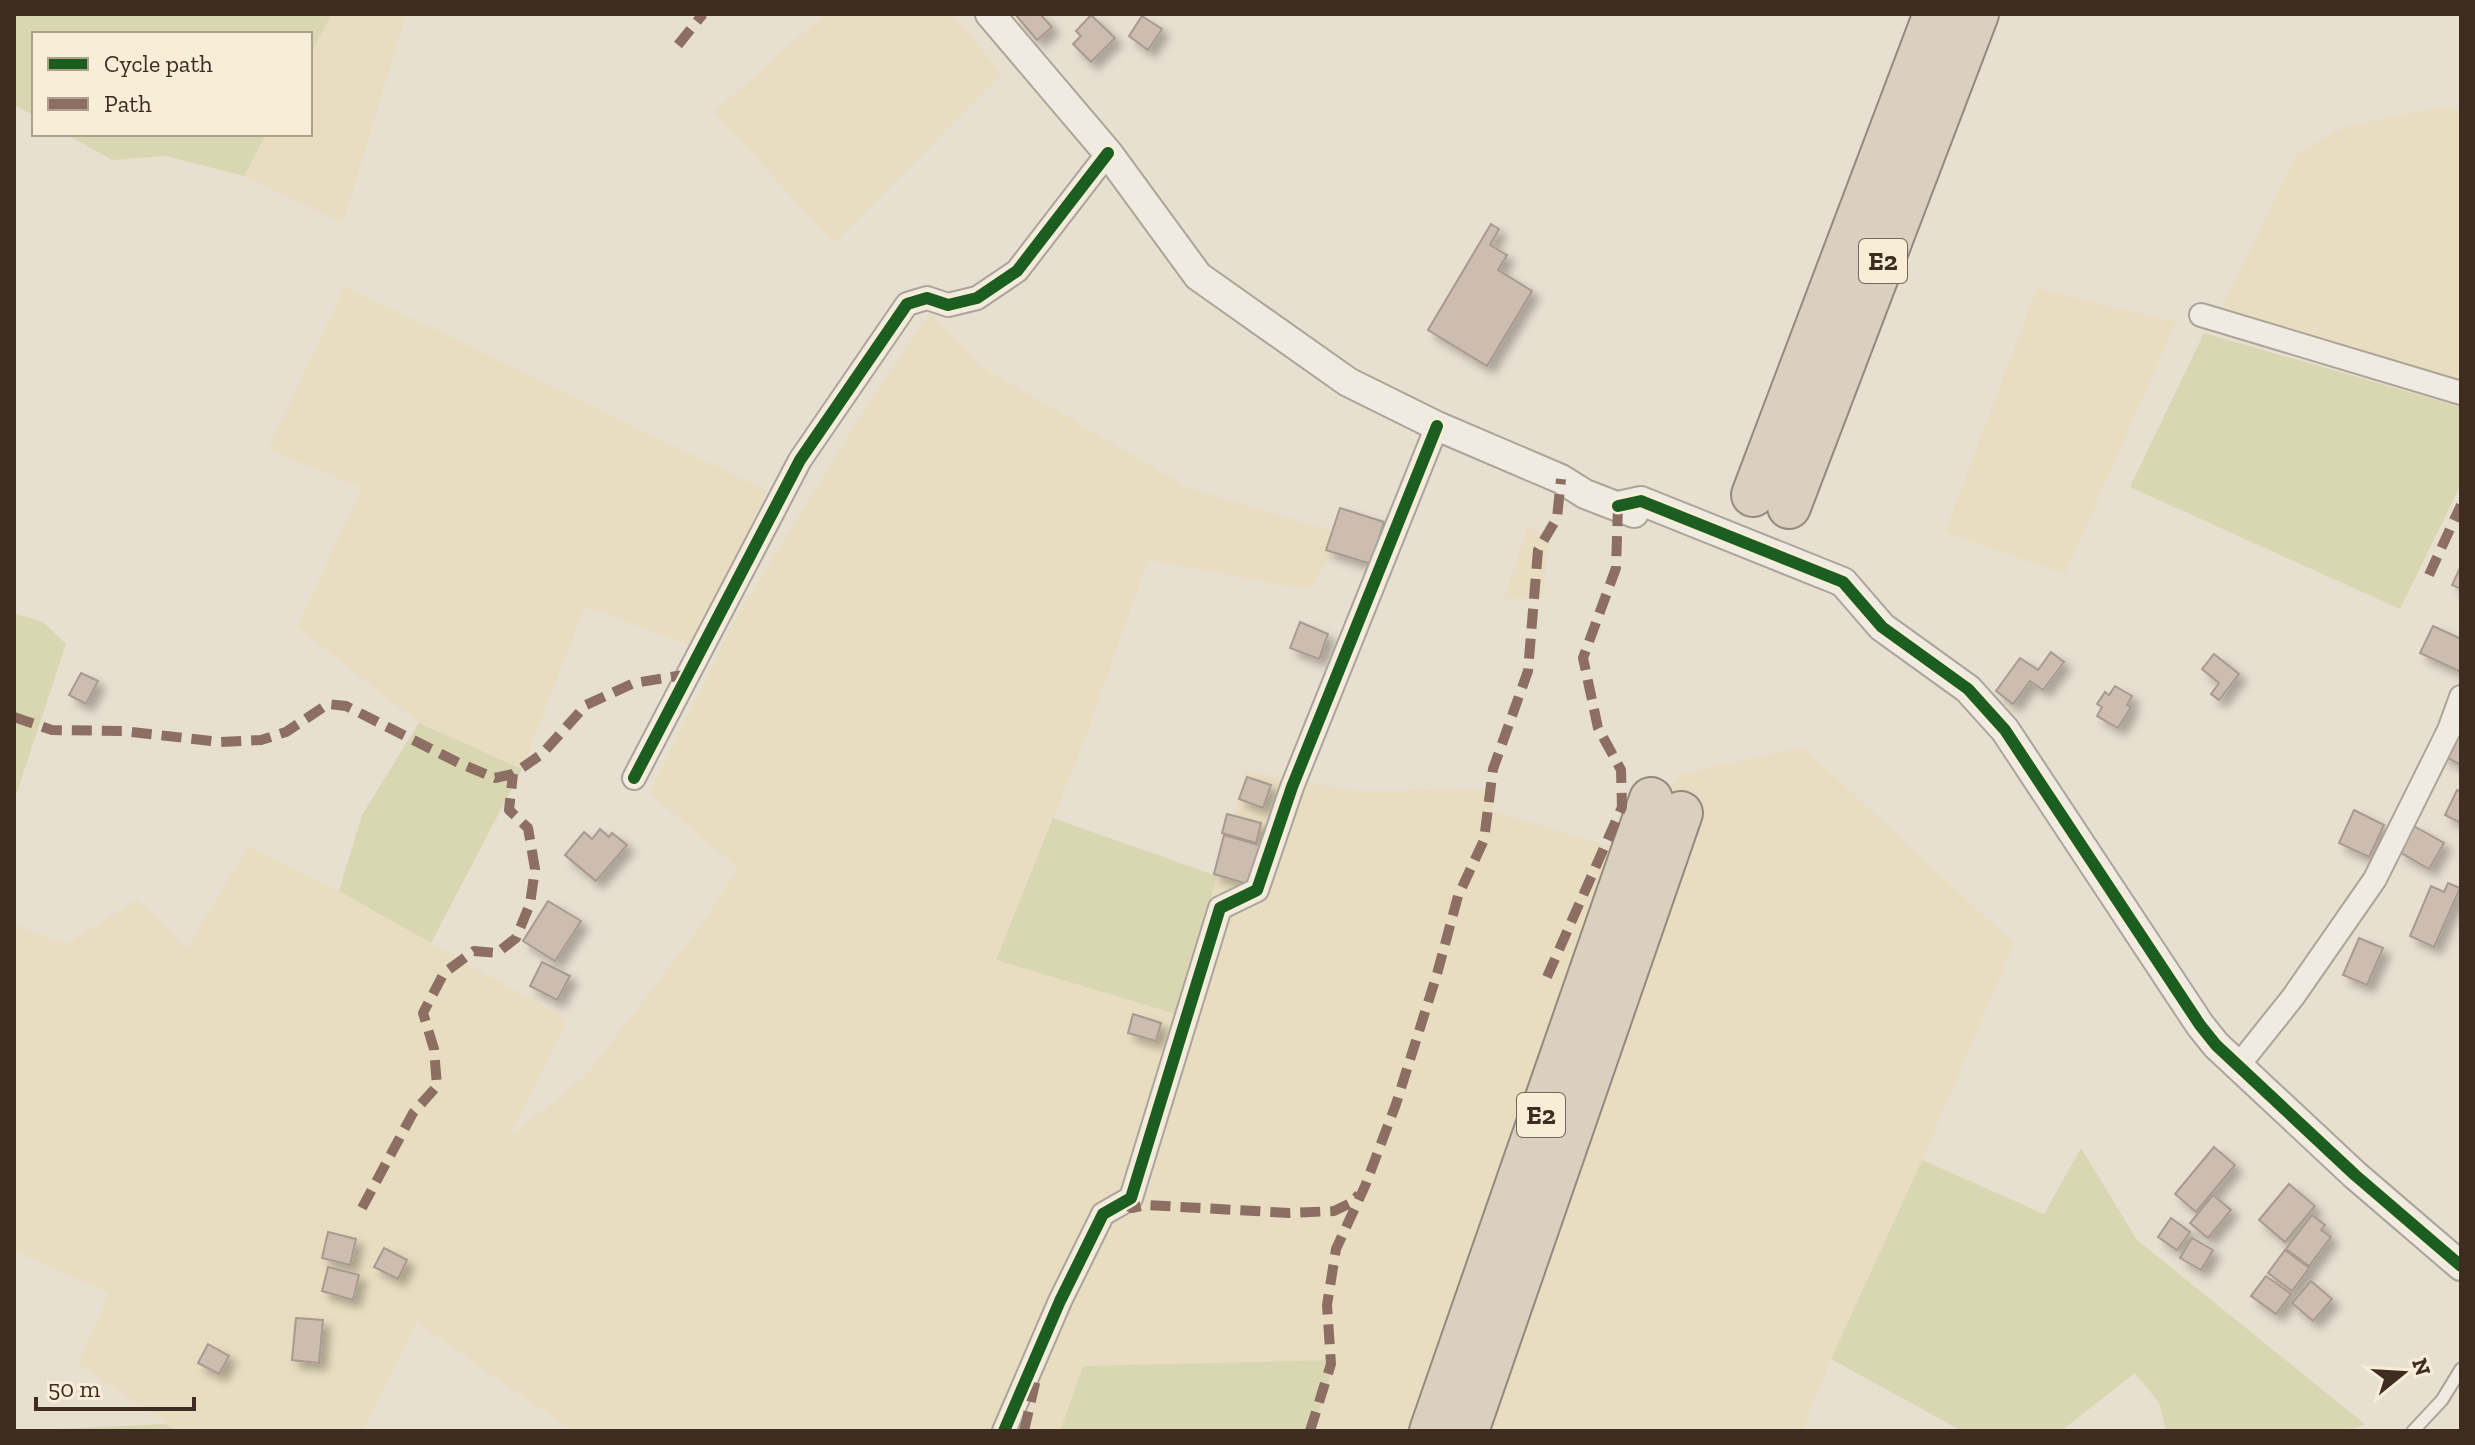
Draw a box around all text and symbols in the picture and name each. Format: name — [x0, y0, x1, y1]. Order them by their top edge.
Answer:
legend — [32, 32, 312, 136]
text: Cycle path — [104, 49, 213, 78]
text: Path — [104, 89, 152, 118]
road number: E2 — [1859, 239, 1907, 283]
road number: E2 — [1517, 1093, 1565, 1137]
north arrow — [2363, 1333, 2443, 1413]
text: N — [2406, 1355, 2437, 1379]
scale bar — [36, 1361, 194, 1411]
text: 50 m — [48, 1374, 101, 1403]

